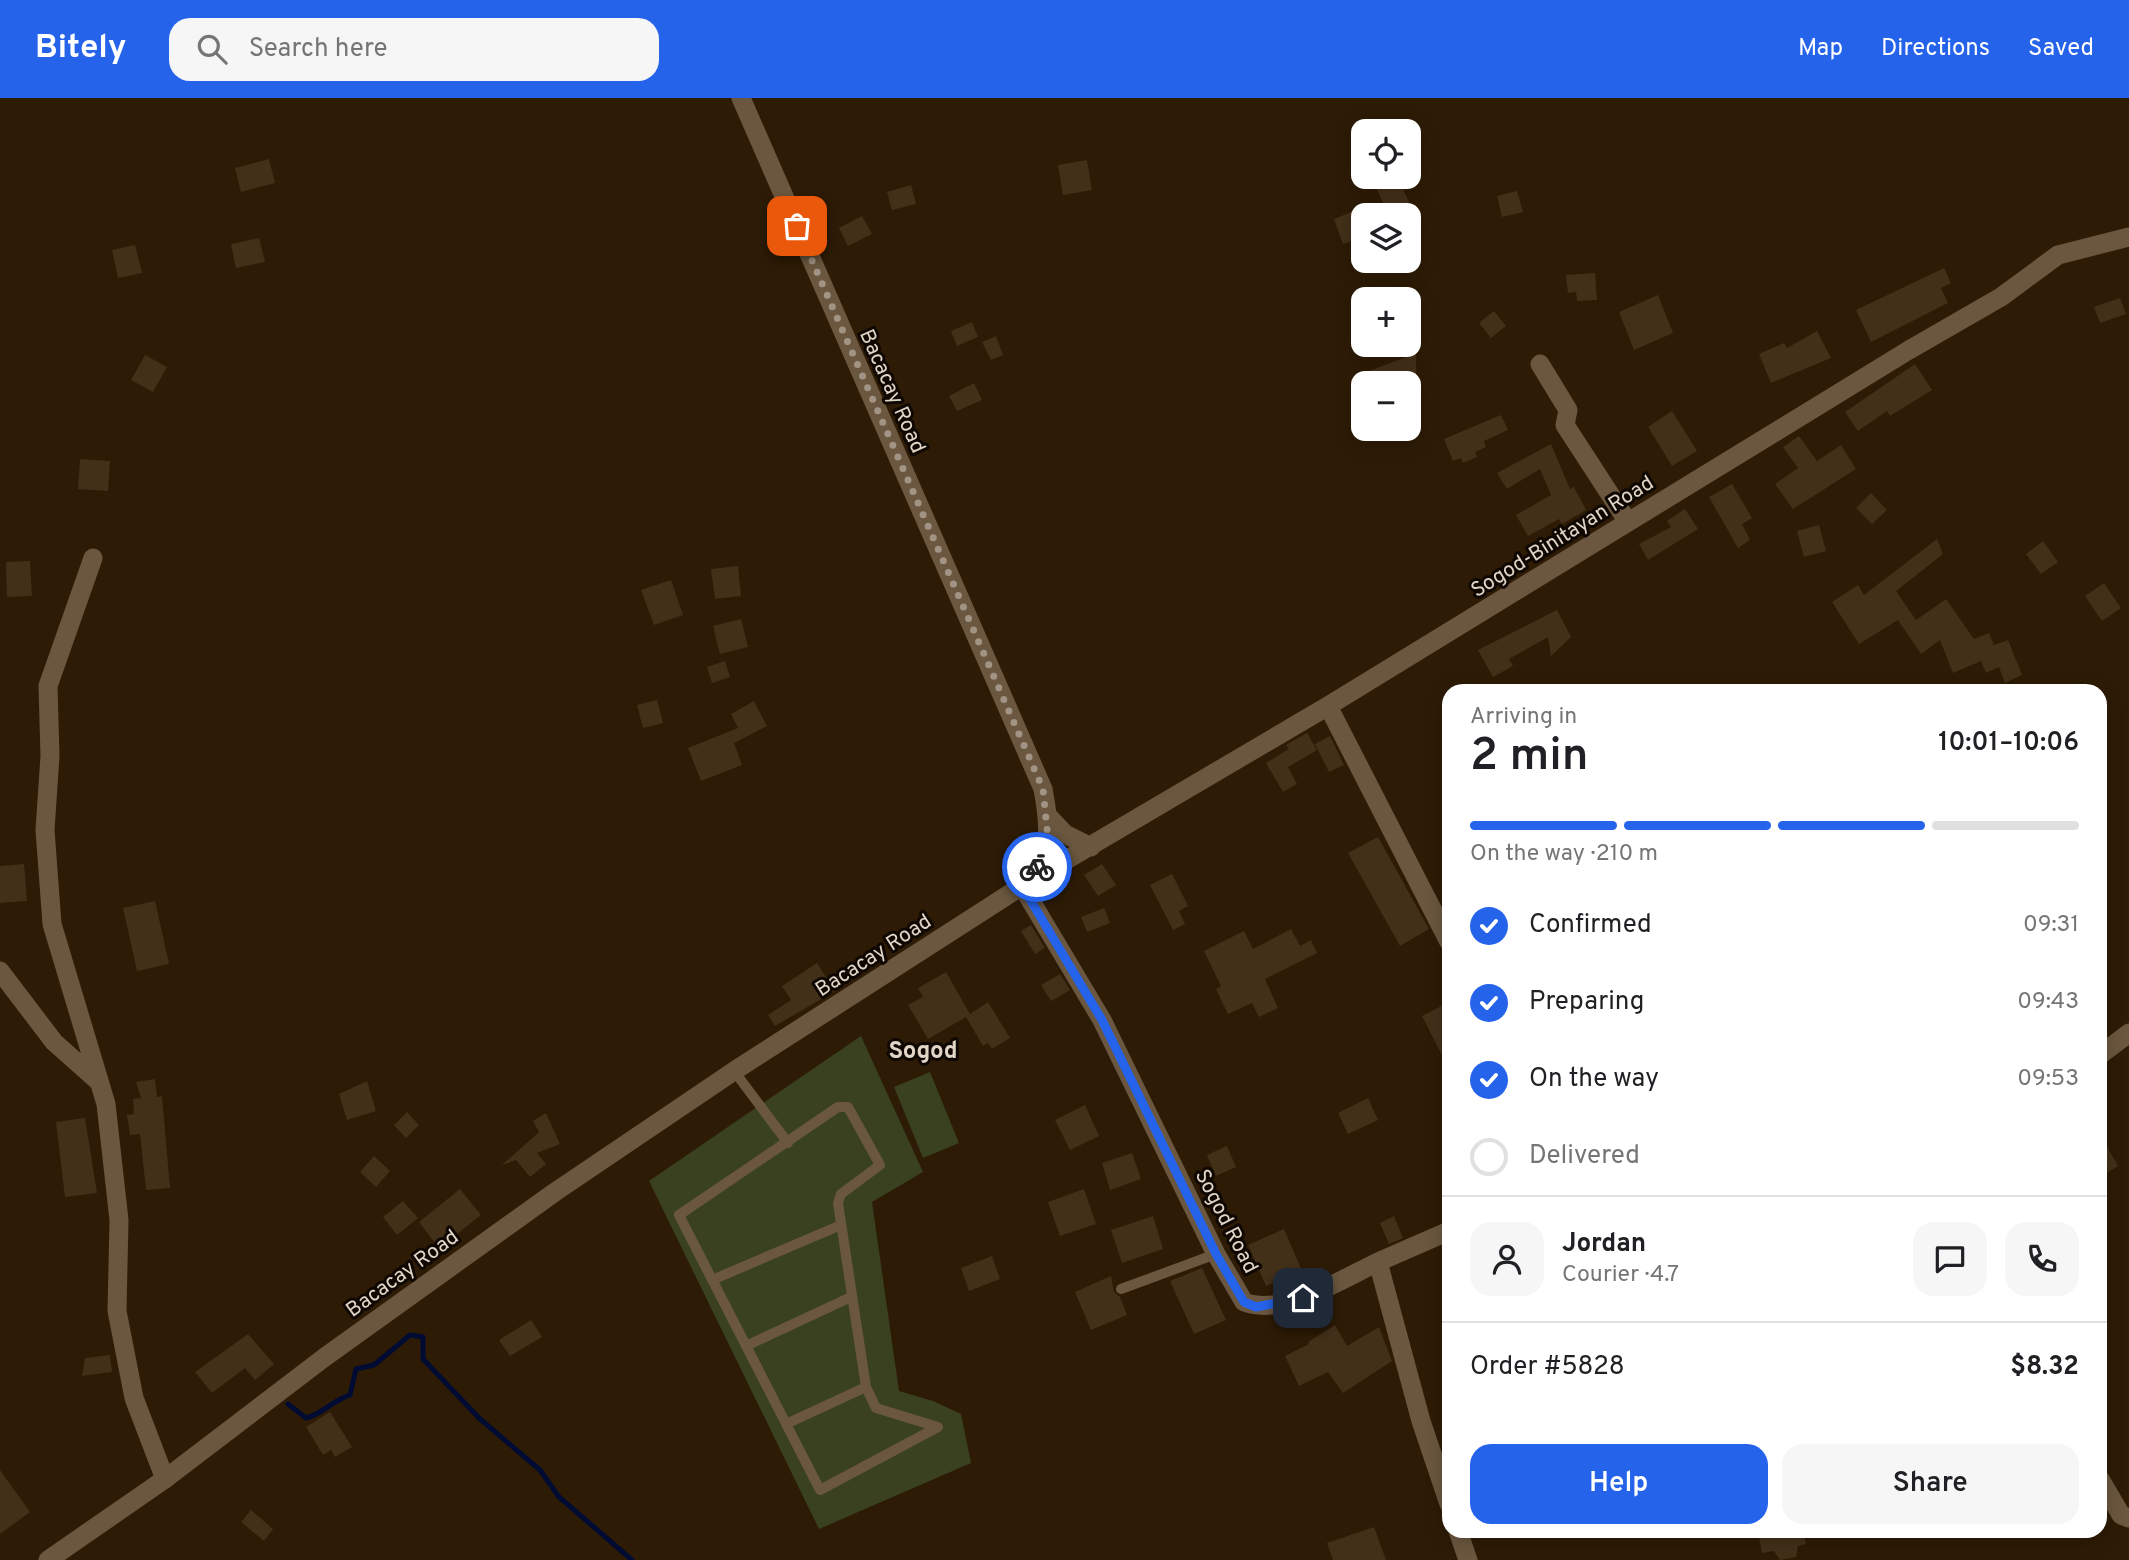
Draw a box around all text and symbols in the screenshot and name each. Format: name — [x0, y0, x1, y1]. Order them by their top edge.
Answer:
search box — [169, 18, 659, 81]
text: Bitely — [35, 28, 127, 70]
icon: search — [193, 30, 231, 68]
text: Search here — [249, 33, 388, 66]
text: Map — [1798, 34, 1843, 64]
text: Directions — [1881, 34, 1990, 64]
text: Saved — [2028, 34, 2094, 64]
map controls — [1351, 119, 1421, 441]
button: locate — [1351, 119, 1421, 189]
pin — [767, 196, 827, 256]
button: layers — [1351, 203, 1421, 273]
icon: bag — [778, 207, 816, 245]
button: + — [1351, 287, 1421, 357]
street label: Bacacay Road — [852, 325, 931, 458]
button: − — [1351, 371, 1421, 441]
street label: Sogod-Binitayan Road — [1466, 470, 1659, 604]
text: Arriving in — [1470, 703, 1577, 732]
text: 10:01–10:06 — [1938, 727, 2079, 760]
text: 2 min — [1470, 728, 1589, 787]
courier — [1002, 832, 1072, 902]
text: On the way · 210 m — [1470, 840, 1658, 869]
icon: bike — [1018, 848, 1056, 886]
icon: check — [1470, 907, 1508, 945]
street label: Bacacay Road — [811, 909, 937, 1004]
text: Confirmed — [1529, 909, 1652, 942]
text: 09:31 — [2023, 911, 2079, 940]
icon: check — [1470, 984, 1508, 1022]
text: Preparing — [1529, 986, 1644, 1019]
text: 09:43 — [2017, 988, 2079, 1017]
district label: Sogod — [888, 1037, 958, 1067]
icon: check — [1470, 1061, 1508, 1099]
text: On the way — [1529, 1063, 1659, 1096]
text: 09:53 — [2017, 1065, 2079, 1094]
text: Delivered — [1529, 1140, 1640, 1173]
street label: Sogod Road — [1188, 1165, 1263, 1278]
button: person — [1470, 1222, 1544, 1296]
button: chat — [1913, 1222, 1987, 1296]
button: phone — [2005, 1222, 2079, 1296]
street label: Bacacay Road — [341, 1224, 465, 1324]
text: Jordan — [1562, 1228, 1646, 1261]
text: Courier · 4.7 — [1562, 1261, 1679, 1290]
pin — [1273, 1268, 1333, 1328]
icon: home — [1284, 1279, 1322, 1317]
text: Order #5828 — [1470, 1351, 1625, 1384]
text: $8.32 — [2010, 1351, 2079, 1384]
button: Help — [1470, 1444, 1768, 1524]
button: Share — [1782, 1444, 2079, 1524]

